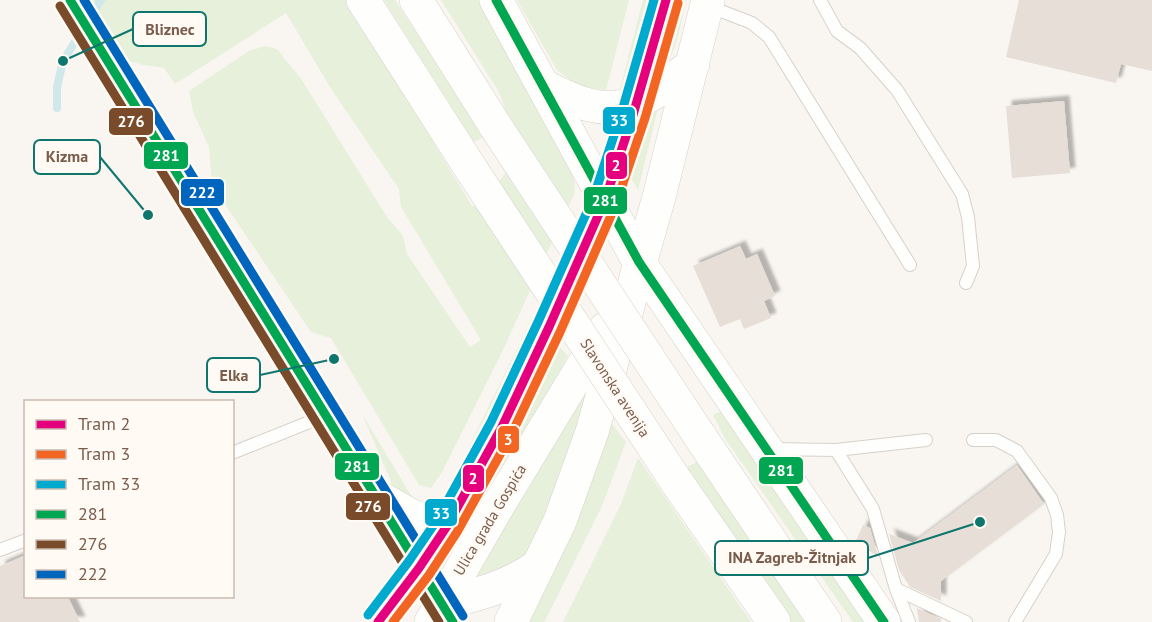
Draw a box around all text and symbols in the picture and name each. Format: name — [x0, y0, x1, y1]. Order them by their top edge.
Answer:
callout: Bliznec — [133, 12, 206, 46]
text: Bliznec — [145, 19, 195, 39]
line badge: 33 — [602, 106, 636, 135]
line badge: 276 — [108, 107, 154, 136]
text: 33 — [610, 110, 628, 130]
text: 276 — [117, 111, 145, 131]
callout: Kizma — [34, 140, 100, 174]
line badge: 281 — [143, 141, 189, 170]
text: 281 — [152, 145, 180, 165]
text: Kizma — [46, 146, 88, 166]
line badge: 2 — [605, 151, 628, 180]
text: 2 — [611, 155, 621, 175]
line badge: 222 — [180, 178, 225, 207]
text: 222 — [188, 182, 216, 202]
line badge: 281 — [583, 186, 628, 215]
text: 281 — [591, 190, 619, 210]
street label: Slavonska avenija — [576, 335, 654, 441]
callout: Elka — [207, 358, 260, 392]
text: Elka — [220, 365, 248, 385]
legend — [24, 400, 234, 598]
text: Tram 2 — [78, 412, 130, 435]
line badge: 3 — [497, 425, 520, 454]
text: 3 — [503, 429, 513, 449]
text: Tram 3 — [78, 442, 130, 465]
line badge: 281 — [334, 452, 380, 481]
text: 281 — [343, 456, 371, 476]
line badge: 281 — [758, 456, 804, 485]
text: 281 — [767, 460, 795, 480]
street label: Ulica grada Gospića — [449, 461, 530, 579]
line badge: 2 — [462, 464, 485, 493]
text: 2 — [468, 468, 478, 488]
text: Tram 33 — [78, 472, 140, 495]
line badge: 276 — [345, 492, 391, 521]
text: 276 — [354, 496, 382, 516]
line badge: 33 — [424, 498, 458, 527]
text: 281 — [78, 502, 107, 525]
text: 33 — [432, 503, 450, 523]
text: 276 — [78, 532, 107, 555]
callout: INA Zagreb-Žitnjak — [715, 541, 868, 575]
text: INA Zagreb-Žitnjak — [728, 547, 856, 567]
text: 222 — [78, 562, 107, 585]

